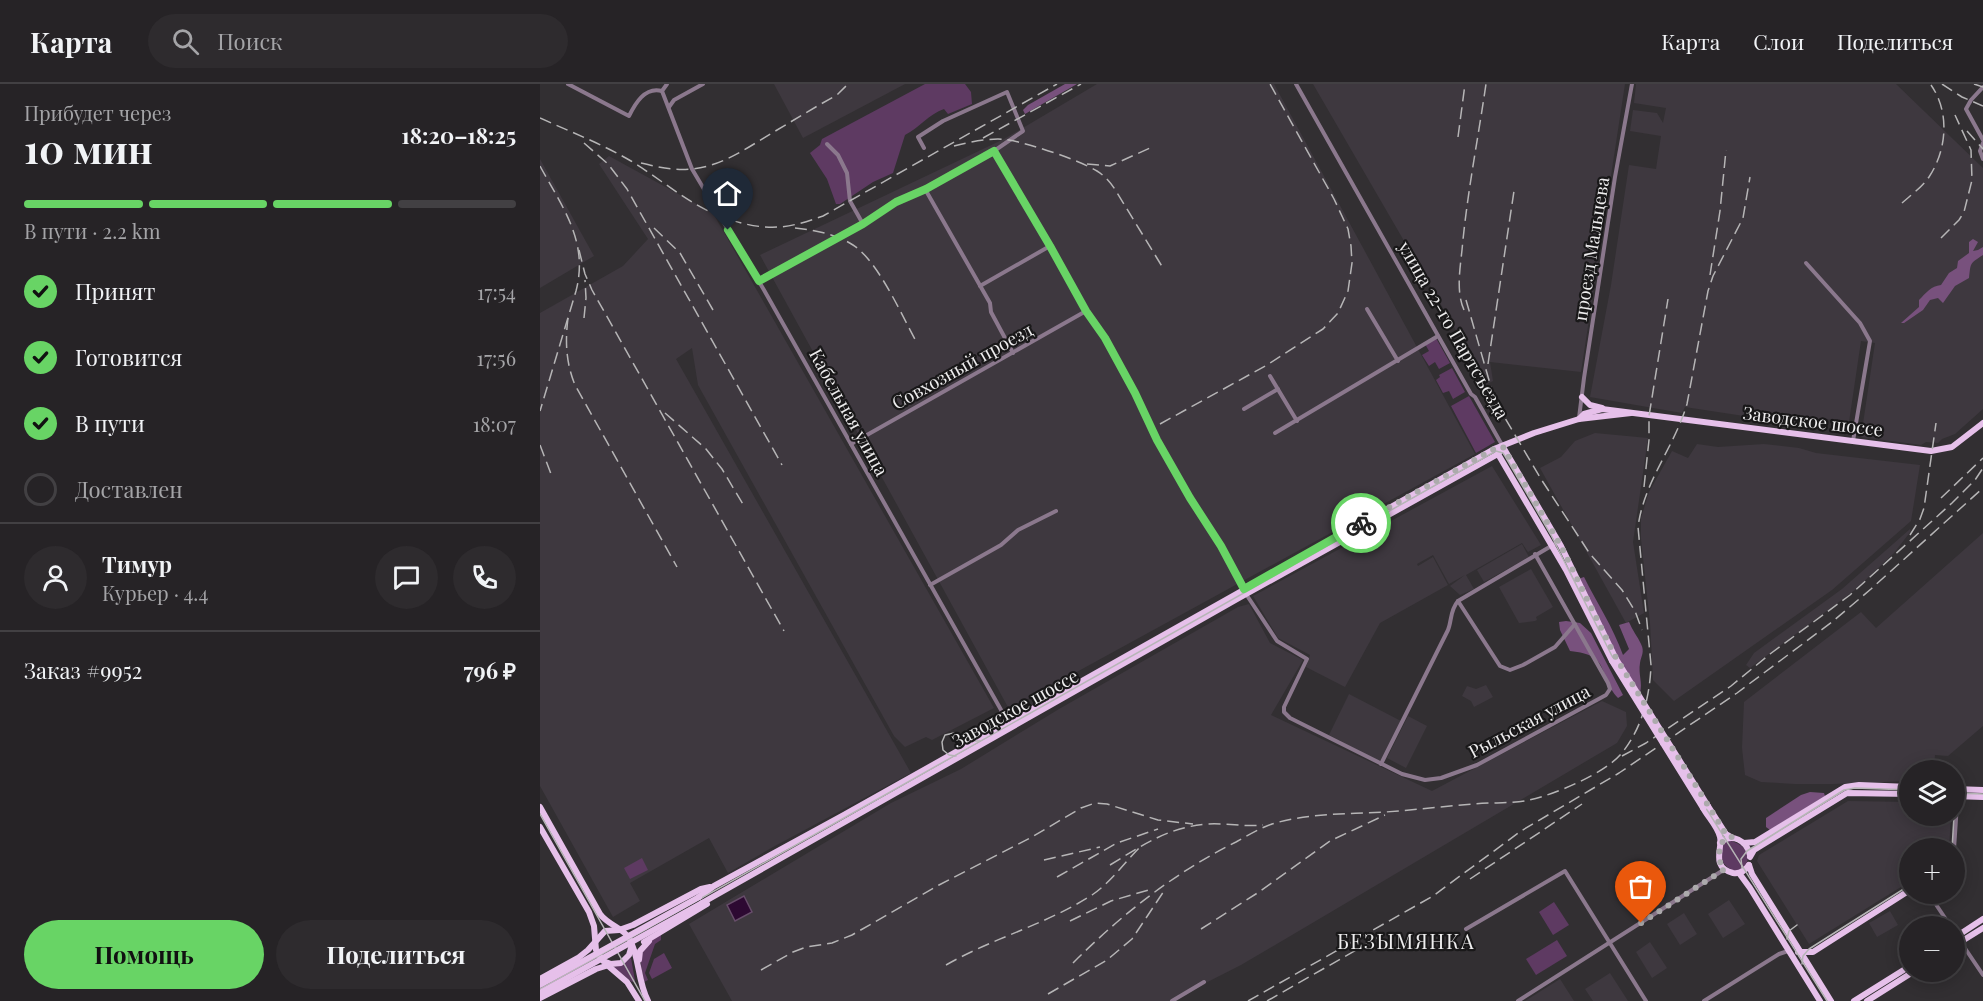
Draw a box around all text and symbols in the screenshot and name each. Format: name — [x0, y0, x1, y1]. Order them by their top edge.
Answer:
search box — [148, 14, 568, 68]
text: Карта — [30, 23, 112, 60]
icon: search — [169, 25, 202, 58]
text: Поиск — [217, 26, 283, 56]
text: Карта — [1661, 27, 1720, 55]
text: Слои — [1753, 27, 1804, 55]
text: Поделиться — [1837, 27, 1953, 55]
text: Прибудет через — [24, 99, 171, 126]
text: 18:20–18:25 — [401, 120, 516, 150]
text: 10 мин — [24, 122, 153, 174]
pin — [702, 168, 753, 230]
street label: проезд Мальцева — [1568, 175, 1614, 323]
icon: home — [711, 177, 744, 210]
text: В пути · 2.2 km — [24, 217, 161, 244]
street label: улица 22-го Партсъезда — [1393, 236, 1515, 423]
icon: check — [24, 275, 57, 308]
text: Принят — [75, 276, 155, 306]
text: 17:54 — [477, 278, 516, 305]
street label: Совхозный проезд — [887, 317, 1037, 415]
icon: check — [24, 341, 57, 374]
text: Готовится — [75, 342, 182, 372]
text: 17:56 — [477, 344, 516, 371]
street label: Кабельная улица — [804, 344, 894, 480]
street label: Заводское шоссе — [1742, 401, 1884, 441]
icon: check — [24, 407, 57, 440]
text: В пути — [75, 408, 145, 438]
text: 18:07 — [473, 410, 516, 437]
text: Доставлен — [75, 474, 183, 504]
courier — [1331, 493, 1391, 553]
icon: bike — [1345, 507, 1378, 540]
button: person — [24, 546, 87, 609]
button: chat — [375, 546, 438, 609]
button: phone — [453, 546, 516, 609]
text: Тимур — [102, 549, 172, 579]
text: Курьер · 4.4 — [102, 579, 208, 606]
text: Заказ #9952 — [24, 655, 142, 685]
text: 796 ₽ — [464, 655, 516, 685]
street label: Заводское шоссе — [948, 663, 1082, 753]
street label: Рыльская улица — [1464, 679, 1594, 763]
map controls — [1899, 760, 1965, 982]
button: layers — [1899, 760, 1965, 826]
button: + — [1899, 838, 1965, 904]
pin — [1615, 861, 1666, 923]
icon: bag — [1624, 870, 1657, 903]
button: − — [1899, 916, 1965, 982]
button: Помощь — [24, 920, 264, 989]
button: Поделиться — [276, 920, 516, 989]
district label: БЕЗЫМЯНКА — [1337, 927, 1475, 954]

